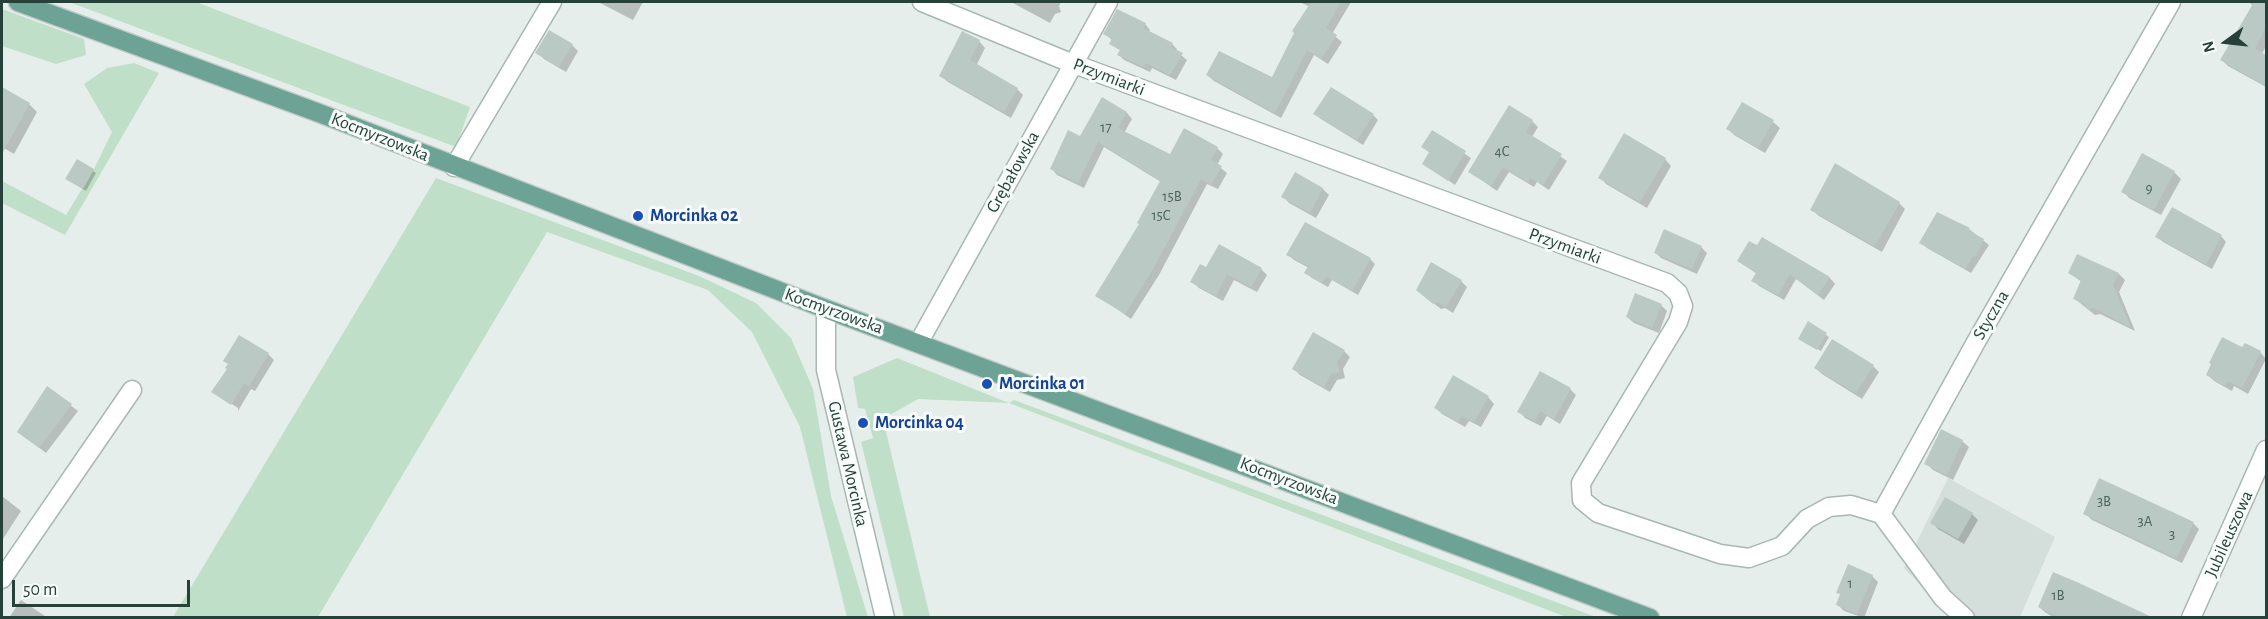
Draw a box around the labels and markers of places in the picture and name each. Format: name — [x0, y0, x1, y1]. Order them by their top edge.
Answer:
place label: Morcinka 02 — [650, 205, 738, 227]
marker: Morcinka 02 — [631, 209, 645, 223]
place label: Morcinka 01 — [999, 373, 1085, 395]
marker: Morcinka 01 — [980, 377, 994, 391]
place label: Morcinka 04 — [875, 412, 964, 434]
marker: Morcinka 04 — [856, 416, 870, 430]

